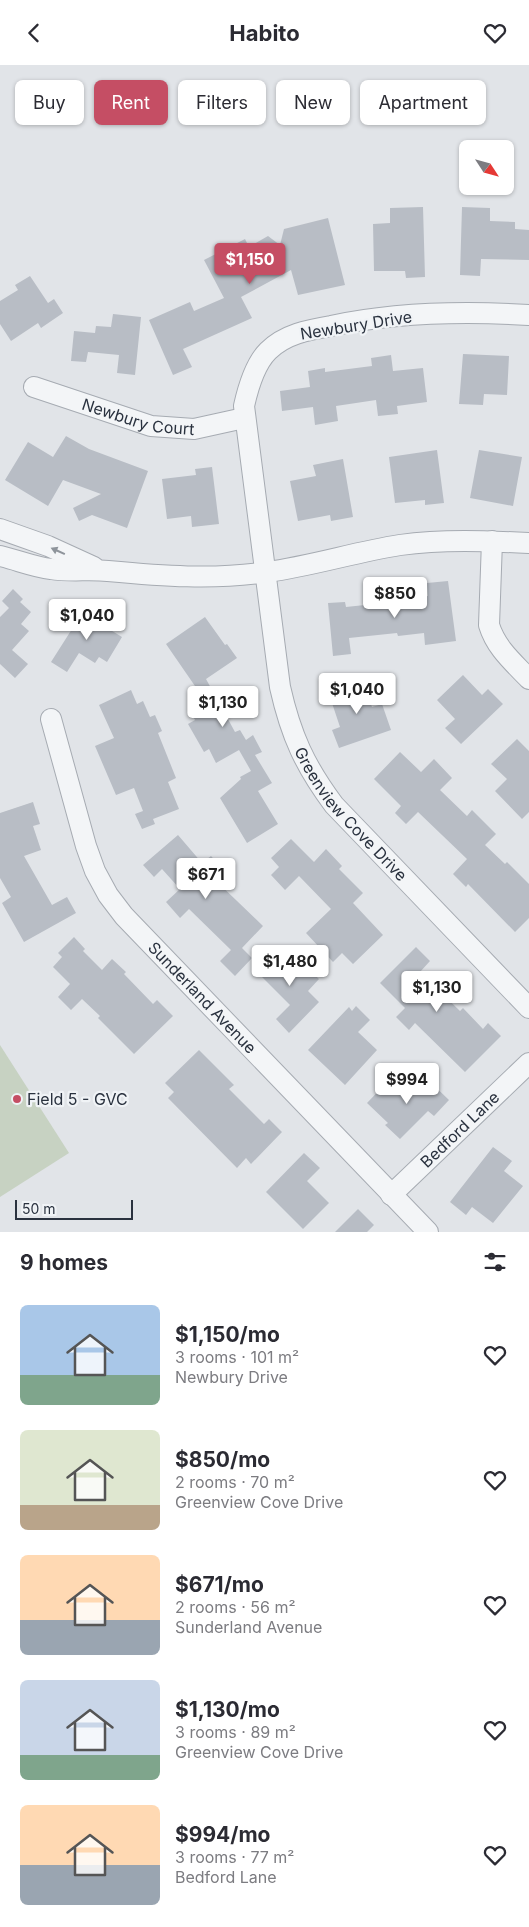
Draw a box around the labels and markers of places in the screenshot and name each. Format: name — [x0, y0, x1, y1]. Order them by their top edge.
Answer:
pin: $1,150 — [209, 243, 291, 285]
pin: $850 — [365, 577, 425, 619]
pin: $1,040 — [46, 599, 128, 641]
pin: $1,040 — [316, 673, 398, 715]
pin: $1,130 — [182, 685, 264, 728]
pin: $671 — [176, 857, 236, 900]
pin: $1,480 — [249, 945, 331, 987]
pin: $1,130 — [396, 971, 478, 1013]
pin: $994 — [377, 1063, 437, 1105]
place label: Field 5 - GVC — [27, 1089, 128, 1109]
marker: Field 5 - GVC — [11, 1093, 23, 1105]

